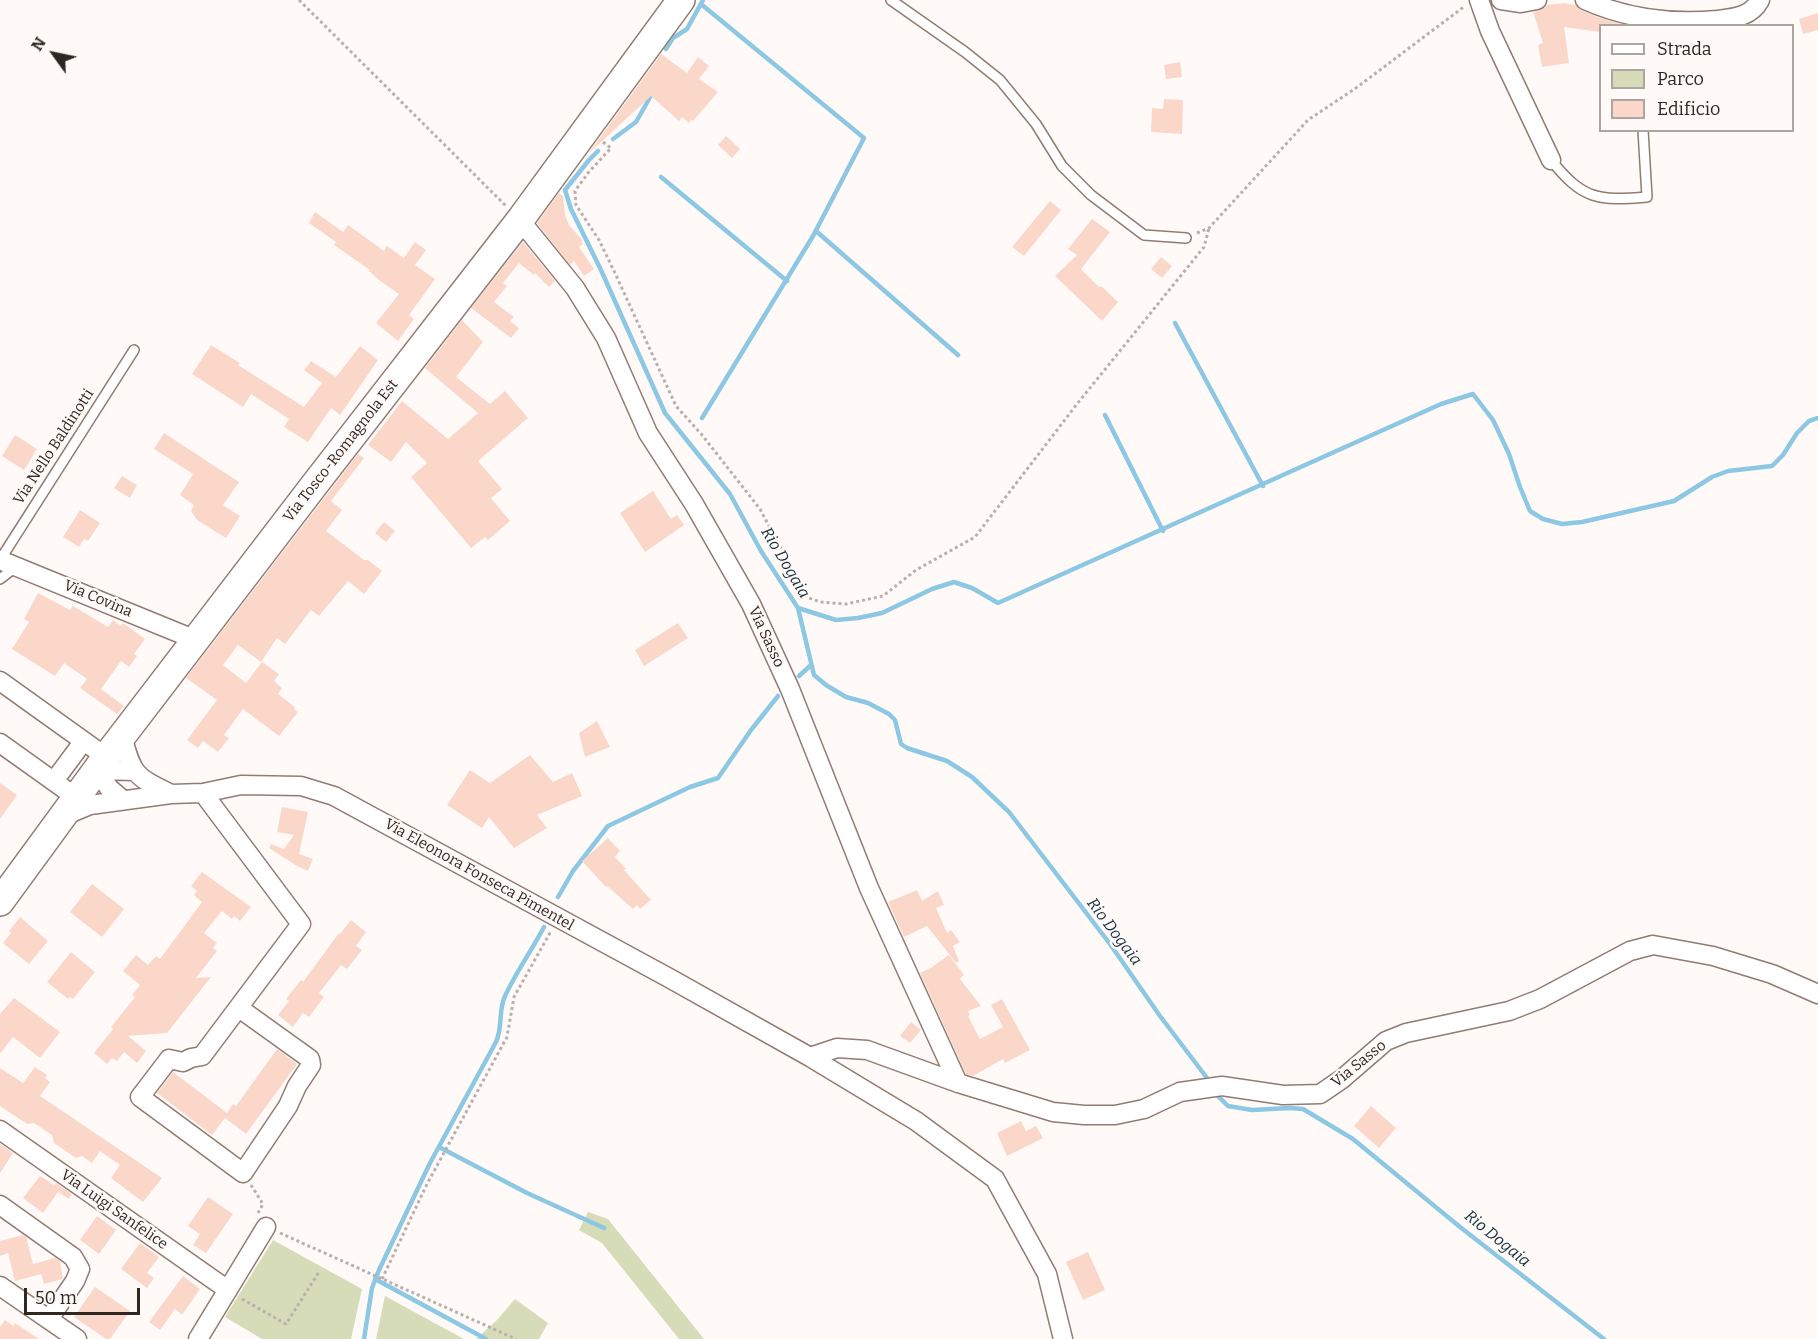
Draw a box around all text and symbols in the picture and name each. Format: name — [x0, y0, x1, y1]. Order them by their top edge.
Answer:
north arrow — [24, 24, 84, 84]
legend — [1599, 24, 1794, 132]
text: N — [27, 34, 50, 54]
text: Strada — [1657, 38, 1712, 60]
text: Parco — [1657, 68, 1704, 90]
text: Edificio — [1657, 98, 1720, 120]
street label: Via Tosco-Romagnola Est — [280, 376, 402, 526]
street label: Via Nello Baldinotti — [10, 386, 98, 508]
water label: Rio Dogaia — [756, 524, 814, 602]
street label: Via Covina — [61, 576, 135, 622]
street label: Via Sasso — [744, 604, 788, 670]
street label: Via Eleonora Fonseca Pimentel — [381, 815, 577, 935]
water label: Rio Dogaia — [1082, 895, 1146, 969]
street label: Via Sasso — [1328, 1037, 1390, 1091]
street label: Via Luigi Sanfelice — [57, 1166, 171, 1254]
water label: Rio Dogaia — [1460, 1207, 1534, 1271]
scale bar — [27, 1276, 142, 1314]
text: 50 m — [35, 1287, 77, 1309]

